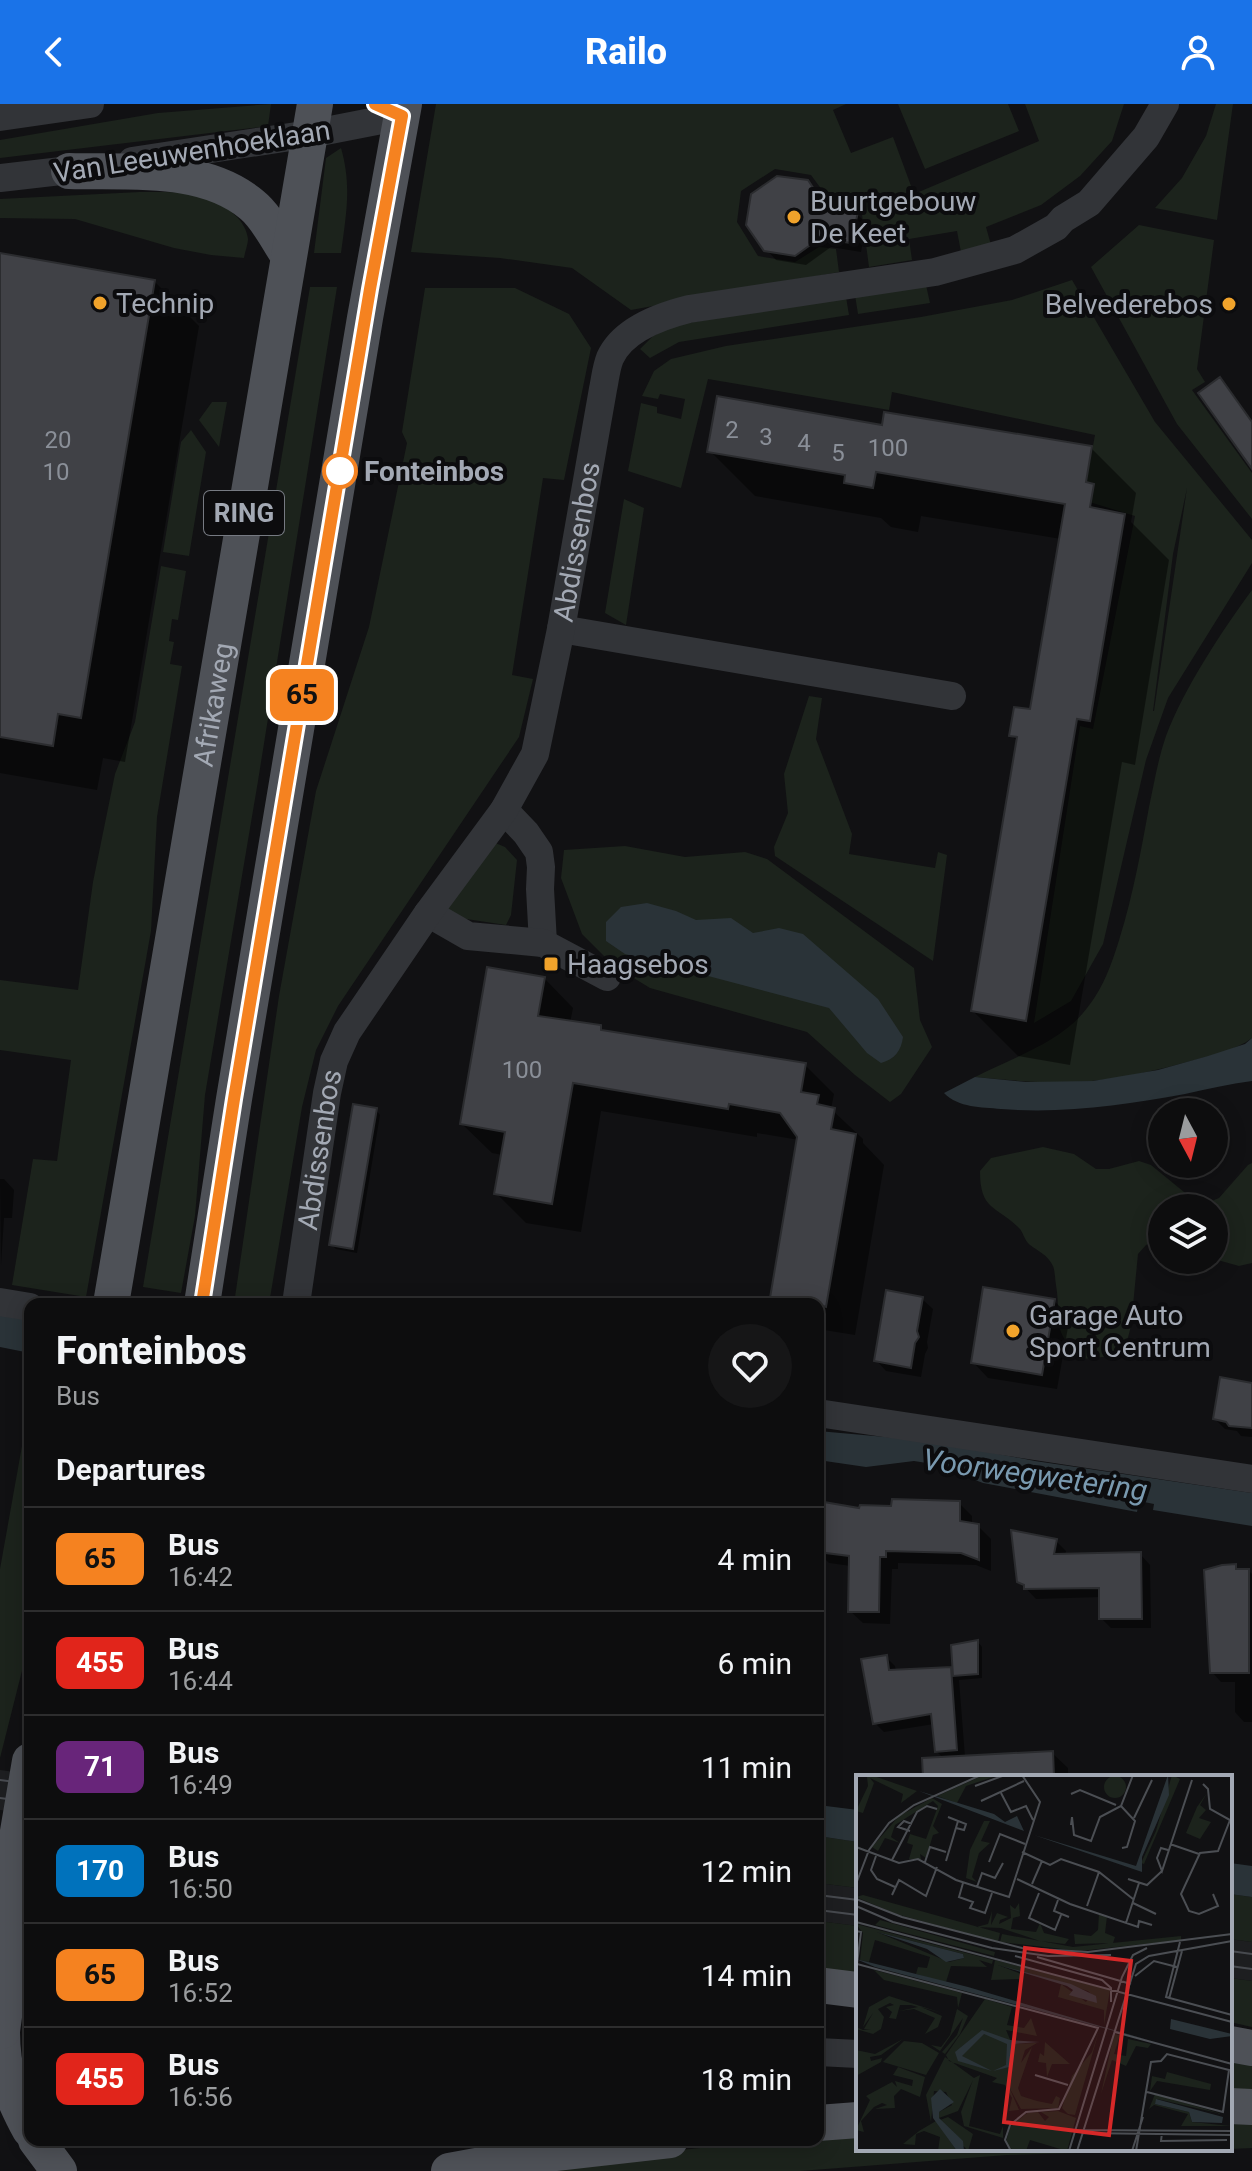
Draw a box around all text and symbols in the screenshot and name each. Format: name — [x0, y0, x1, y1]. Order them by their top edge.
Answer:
icon: back — [32, 30, 76, 74]
icon: person — [1176, 30, 1220, 74]
text: Railo — [585, 31, 667, 73]
street label: Van Leeuwenhoeklaan — [51, 113, 333, 190]
place label: Buurtgebouw De Keet — [810, 185, 976, 250]
marker: Buurtgebouw De Keet — [785, 208, 803, 226]
place label: Technip — [116, 287, 214, 320]
place label: Belvederebos — [1045, 288, 1213, 321]
marker: Technip — [91, 294, 109, 312]
marker: Belvederebos — [1220, 295, 1238, 313]
house number: 2 — [725, 416, 739, 444]
house number: 3 — [759, 423, 773, 451]
house number: 20 — [45, 426, 71, 454]
house number: 4 — [797, 429, 811, 457]
house number: 100 — [868, 434, 908, 462]
house number: 5 — [831, 439, 845, 467]
marker: Fonteinbos — [323, 454, 357, 488]
place label: Fonteinbos — [364, 455, 504, 488]
house number: 10 — [43, 458, 69, 486]
street label: Abdissenbos — [547, 459, 607, 624]
road number: RING — [204, 491, 284, 535]
street label: Afrikaweg — [187, 640, 240, 769]
line badge: 65 — [266, 669, 338, 721]
text: 65 — [286, 678, 318, 711]
place label: Haagsebos — [567, 948, 709, 981]
marker: Haagsebos — [542, 955, 560, 973]
house number: 100 — [502, 1056, 542, 1084]
street label: Abdissenbos — [291, 1066, 349, 1232]
north arrow — [1148, 1098, 1228, 1178]
map controls — [1148, 1098, 1228, 1274]
button: layers — [1148, 1194, 1228, 1274]
place label: Garage Auto Sport Centrum — [1029, 1299, 1211, 1364]
marker: Garage Auto Sport Centrum — [1004, 1322, 1022, 1340]
button: heart — [708, 1324, 792, 1408]
text: Fonteinbos — [56, 1329, 247, 1373]
text: Bus — [56, 1381, 100, 1411]
water label: Voorwegwetering — [921, 1441, 1150, 1508]
text: Departures — [56, 1452, 206, 1487]
text: Bus — [168, 1527, 219, 1562]
text: 65 — [84, 1542, 116, 1575]
text: 4 min — [718, 1542, 792, 1577]
text: 16:42 — [168, 1562, 233, 1592]
text: Bus — [168, 1631, 219, 1666]
text: 455 — [76, 1646, 124, 1679]
text: 6 min — [718, 1646, 792, 1681]
text: 16:44 — [168, 1666, 233, 1696]
text: Bus — [168, 1735, 219, 1770]
text: 71 — [84, 1750, 116, 1783]
text: 11 min — [701, 1750, 792, 1785]
text: 16:49 — [168, 1770, 233, 1800]
inset map — [856, 1775, 1232, 2151]
text: Bus — [168, 1839, 219, 1874]
text: 170 — [76, 1854, 124, 1887]
text: 12 min — [701, 1854, 792, 1889]
text: 16:50 — [168, 1874, 233, 1904]
text: Bus — [168, 1943, 219, 1978]
text: 65 — [84, 1958, 116, 1991]
text: 14 min — [701, 1958, 792, 1993]
text: 16:52 — [168, 1978, 233, 2008]
text: Bus — [168, 2047, 219, 2082]
text: 455 — [76, 2062, 124, 2095]
text: 18 min — [701, 2062, 792, 2097]
text: 16:56 — [168, 2082, 233, 2112]

